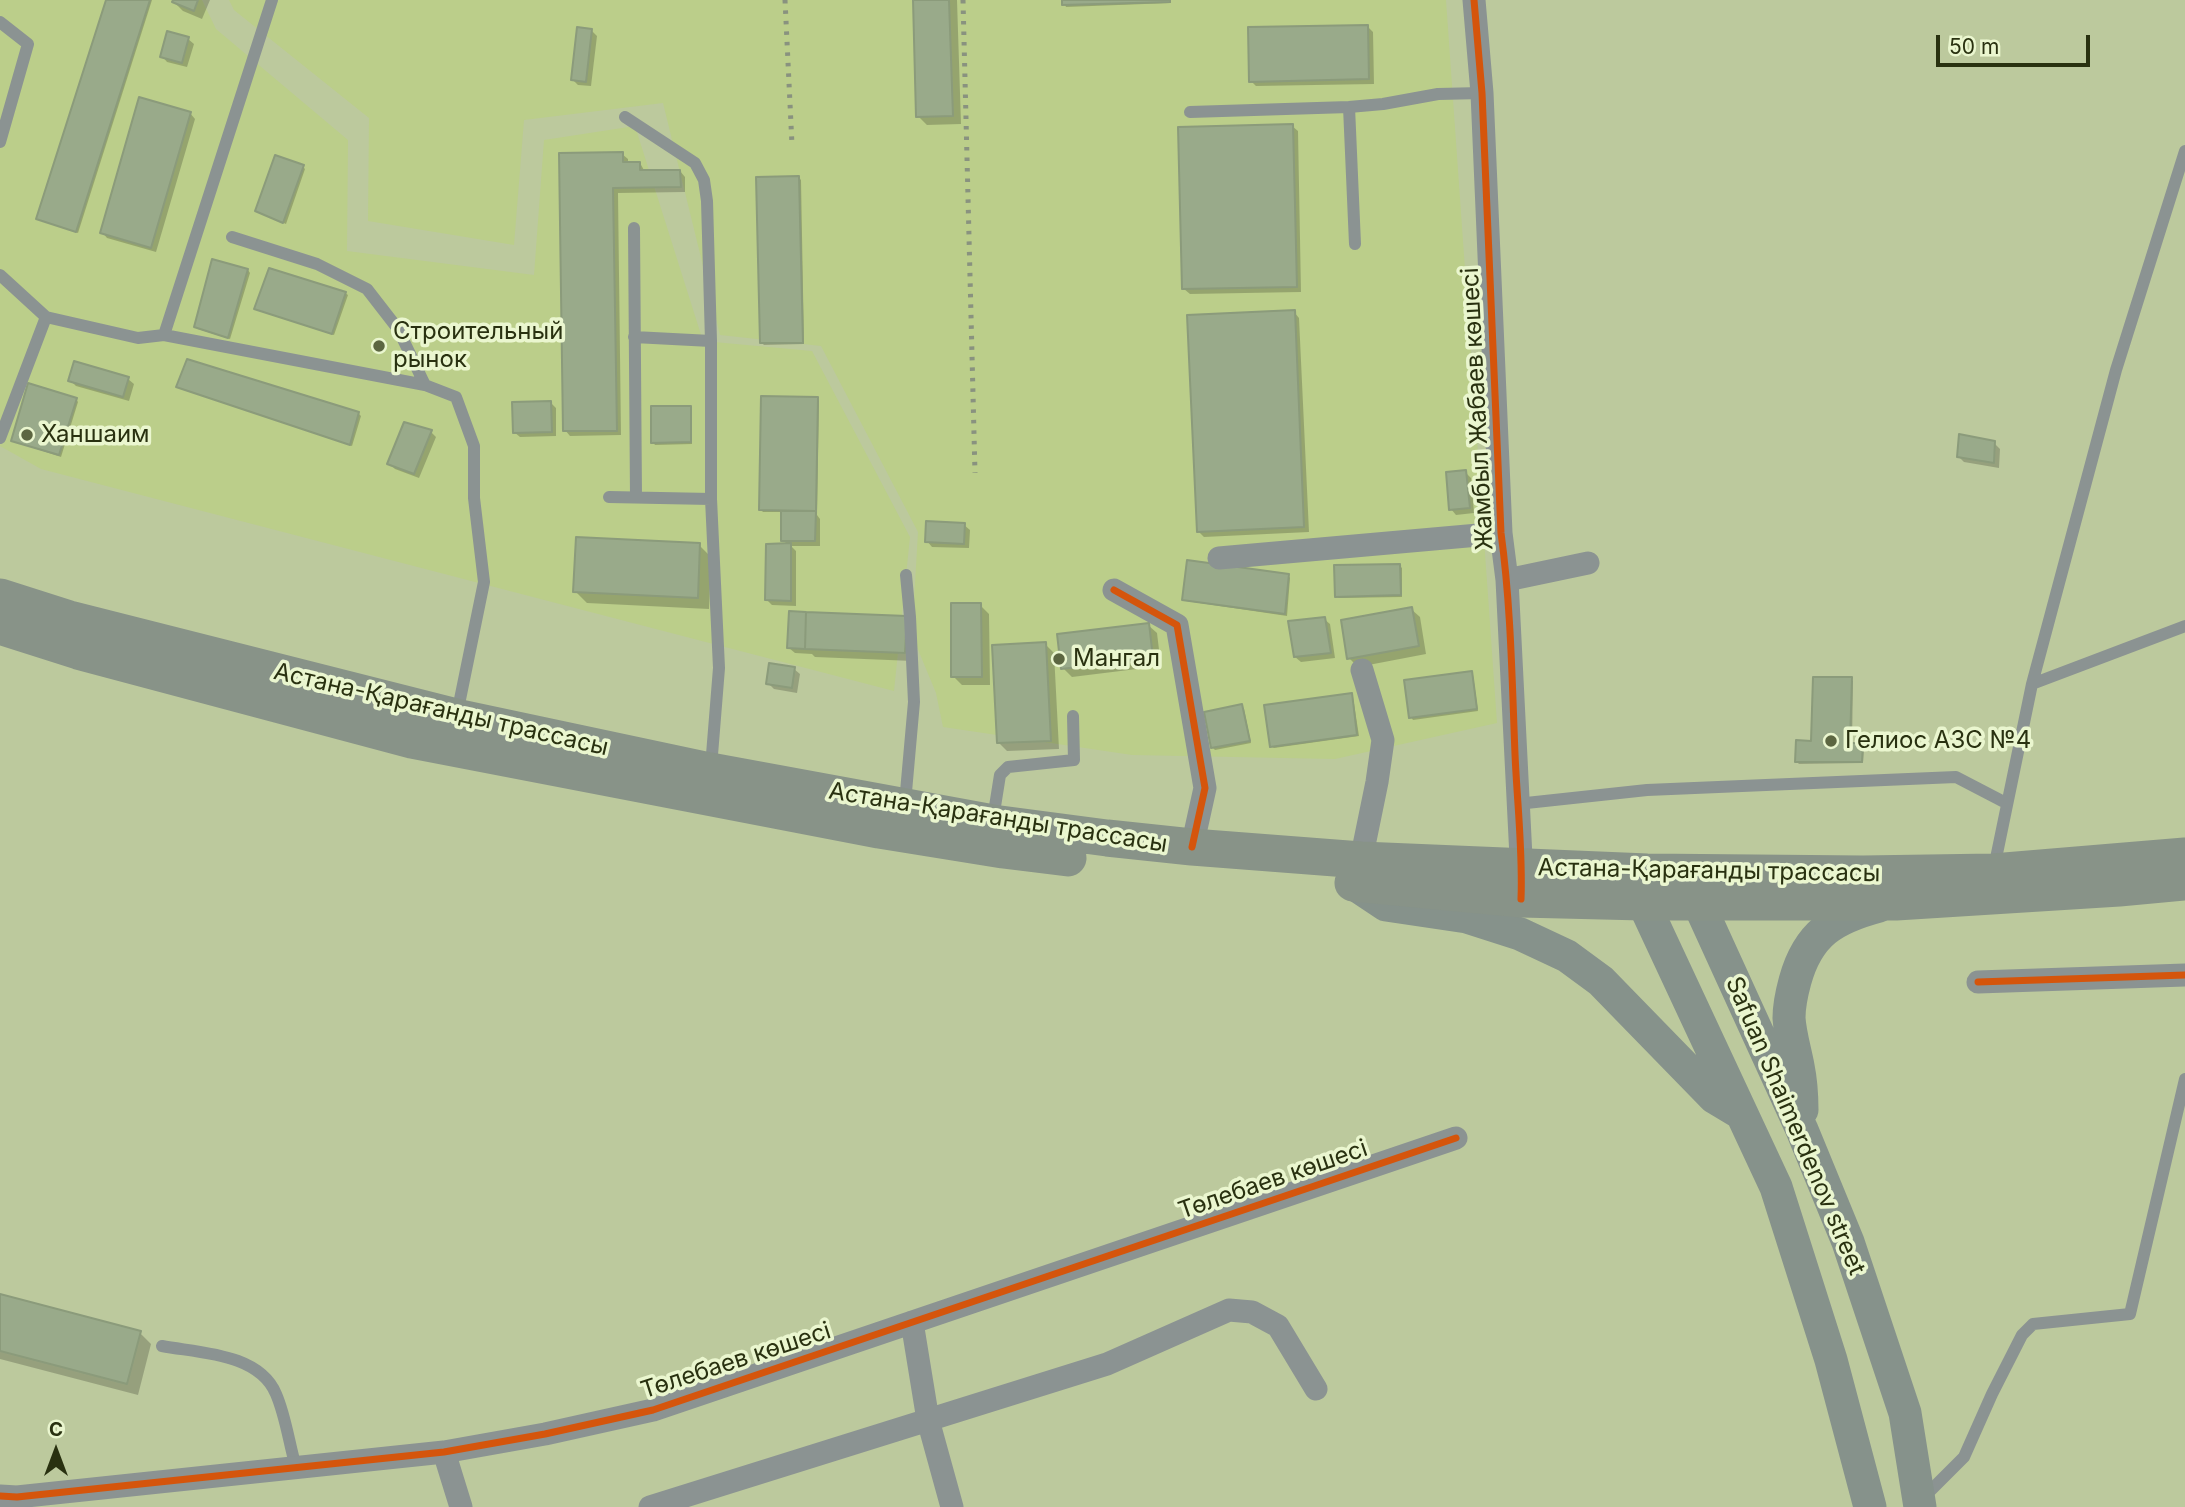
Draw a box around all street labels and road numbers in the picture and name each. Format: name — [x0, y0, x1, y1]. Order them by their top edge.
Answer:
street label: Жамбыл Жабаев көшесі — [1456, 267, 1500, 551]
street label: Астана-Қарағанды трассасы — [271, 657, 611, 763]
street label: Астана-Қарағанды трассасы — [827, 777, 1169, 859]
street label: Астана-Қарағанды трассасы — [1537, 854, 1881, 888]
street label: Safuan Shaimerdenov street — [1719, 973, 1871, 1279]
street label: Төлебаев көшесі — [1175, 1134, 1371, 1226]
street label: Төлебаев көшесі — [637, 1317, 835, 1405]

